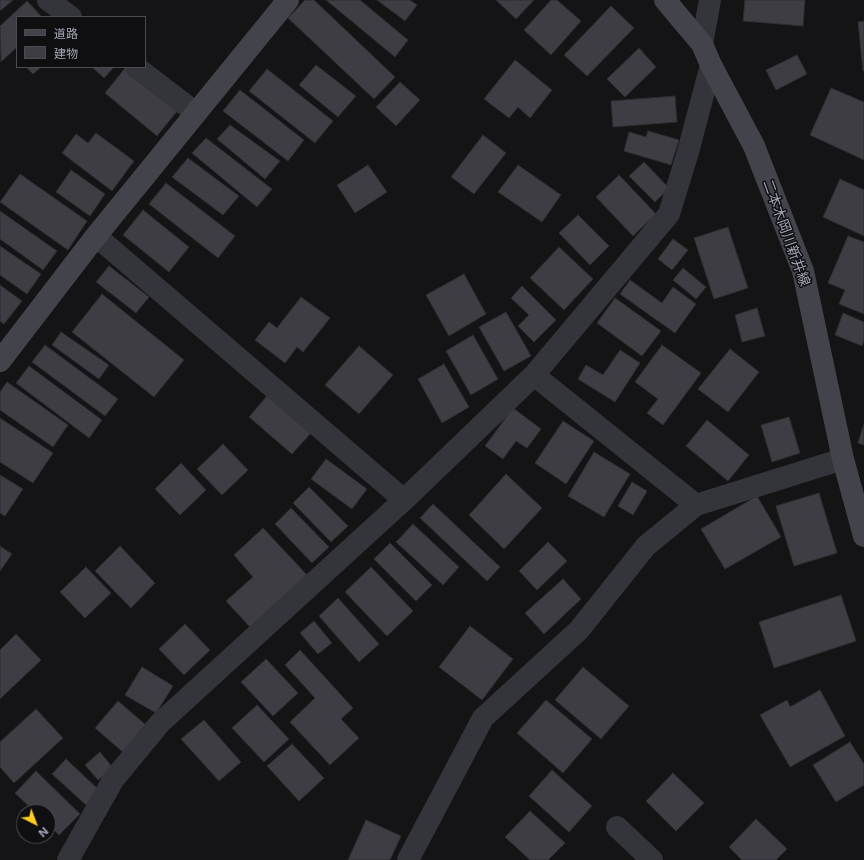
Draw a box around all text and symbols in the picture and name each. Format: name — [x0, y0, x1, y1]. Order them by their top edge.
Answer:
legend — [16, 16, 146, 68]
text: 道路 — [54, 26, 78, 41]
text: 建物 — [54, 46, 78, 61]
street label: 二本木岡川新井線 — [759, 178, 813, 288]
north arrow — [16, 804, 56, 844]
text: N — [36, 824, 51, 840]

